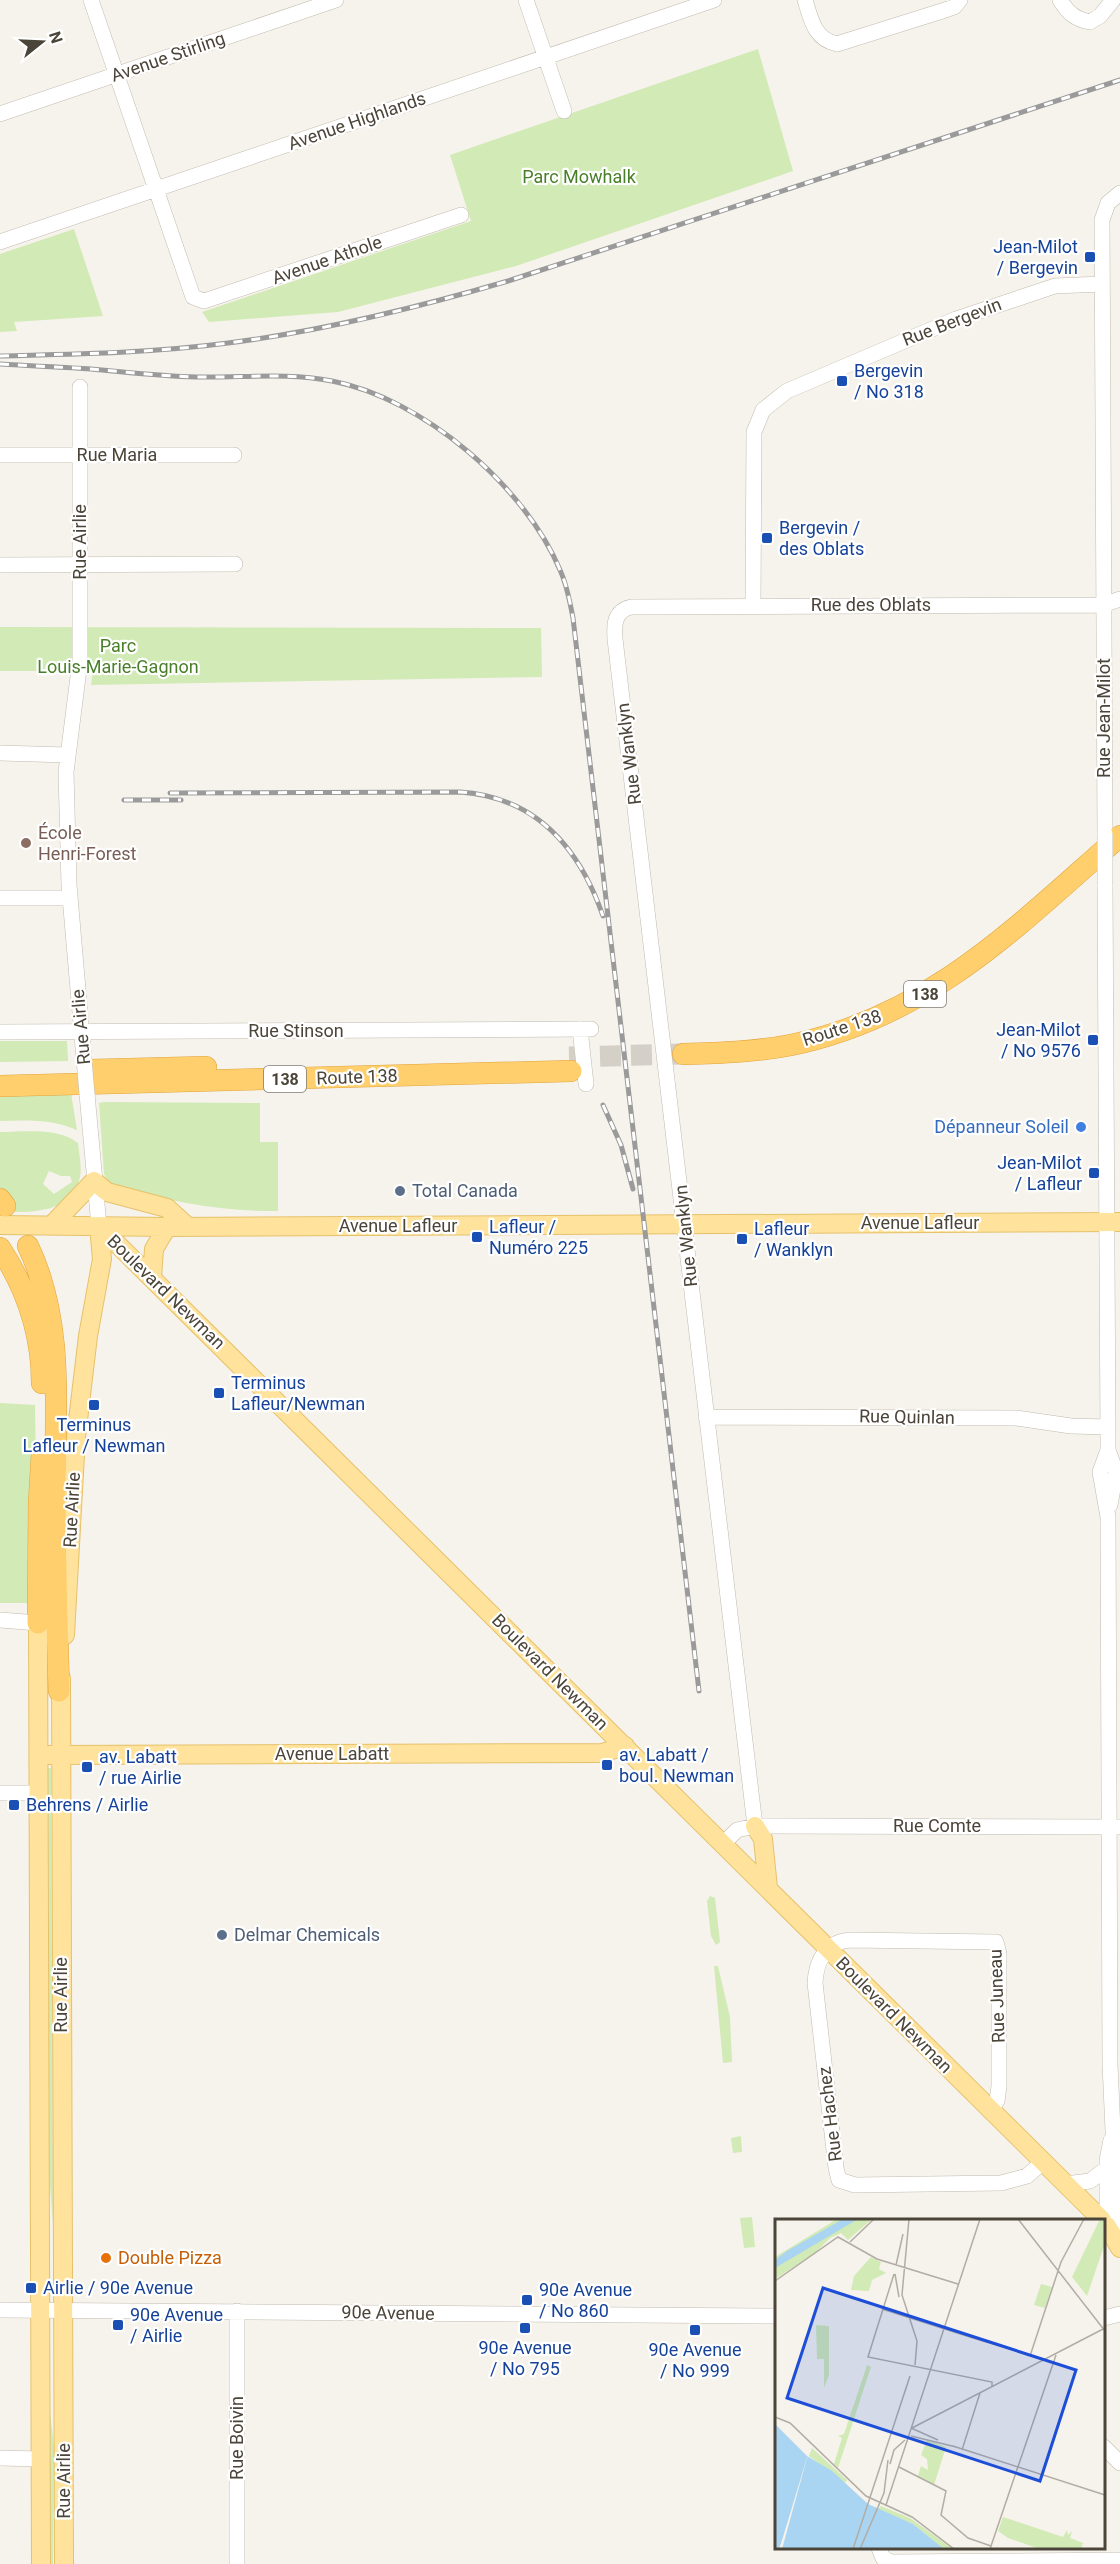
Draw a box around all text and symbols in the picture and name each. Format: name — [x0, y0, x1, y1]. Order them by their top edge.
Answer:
north arrow — [12, 12, 72, 72]
street label: Avenue Stirling — [108, 27, 228, 86]
text: N — [45, 29, 67, 46]
street label: Avenue Highlands — [285, 87, 428, 154]
park label: Parc Mowhalk — [522, 166, 637, 187]
street label: Avenue Athole — [269, 231, 385, 288]
place label: Jean-Milot / Bergevin — [993, 236, 1078, 278]
marker: Jean-Milot / Bergevin — [1083, 250, 1097, 264]
street label: Rue Bergevin — [899, 293, 1004, 350]
place label: Bergevin / No 318 — [854, 360, 924, 402]
marker: Bergevin / No 318 — [835, 374, 849, 388]
street label: Rue Maria — [77, 444, 157, 465]
street label: Rue Airlie — [69, 504, 90, 580]
place label: Bergevin / des Oblats — [779, 517, 864, 559]
marker: Bergevin / des Oblats — [760, 531, 774, 545]
street label: Rue des Oblats — [811, 594, 931, 615]
park label: Parc Louis-Marie-Gagnon — [37, 635, 199, 677]
street label: Rue Jean-Milot — [1093, 658, 1114, 778]
street label: Rue Wanklyn — [612, 702, 645, 806]
place label: École Henri-Forest — [38, 822, 137, 864]
marker: École Henri-Forest — [19, 836, 33, 850]
road number: 138 — [904, 981, 946, 1007]
street label: Rue Airlie — [67, 988, 94, 1066]
street label: Route 138 — [800, 1005, 884, 1050]
place label: Jean-Milot / No 9576 — [996, 1019, 1081, 1061]
street label: Rue Stinson — [248, 1020, 344, 1041]
marker: Jean-Milot / No 9576 — [1086, 1033, 1100, 1047]
street label: Route 138 — [316, 1065, 398, 1088]
road number: 138 — [264, 1066, 306, 1092]
place label: Dépanneur Soleil — [934, 1116, 1069, 1137]
marker: Dépanneur Soleil — [1074, 1120, 1088, 1134]
place label: Jean-Milot / Lafleur — [997, 1152, 1082, 1194]
marker: Jean-Milot / Lafleur — [1087, 1166, 1101, 1180]
place label: Total Canada — [412, 1180, 518, 1201]
marker: Total Canada — [393, 1184, 407, 1198]
street label: Rue Wanklyn — [670, 1184, 701, 1288]
street label: Avenue Lafleur — [861, 1212, 979, 1233]
street label: Avenue Lafleur — [339, 1215, 457, 1236]
place label: Lafleur / Numéro 225 — [489, 1216, 588, 1258]
place label: Lafleur / Wanklyn — [754, 1218, 833, 1260]
street label: Boulevard Newman — [103, 1230, 230, 1353]
marker: Lafleur / Numéro 225 — [470, 1230, 484, 1244]
marker: Lafleur / Wanklyn — [735, 1232, 749, 1246]
place label: Terminus Lafleur/Newman — [231, 1372, 365, 1414]
marker: Terminus Lafleur/Newman — [212, 1386, 226, 1400]
marker: Terminus Lafleur / Newman — [87, 1398, 101, 1412]
street label: Rue Quinlan — [859, 1405, 955, 1428]
place label: Terminus Lafleur / Newman — [22, 1414, 166, 1456]
street label: Rue Airlie — [59, 1472, 84, 1548]
street label: Boulevard Newman — [488, 1609, 613, 1734]
street label: Avenue Labatt — [275, 1743, 389, 1764]
place label: av. Labatt / boul. Newman — [619, 1744, 734, 1786]
place label: av. Labatt / rue Airlie — [99, 1746, 181, 1788]
marker: av. Labatt / boul. Newman — [600, 1758, 614, 1772]
marker: av. Labatt / rue Airlie — [80, 1760, 94, 1774]
place label: Behrens / Airlie — [26, 1794, 148, 1815]
marker: Behrens / Airlie — [7, 1798, 21, 1812]
street label: Rue Comte — [893, 1815, 981, 1836]
place label: Delmar Chemicals — [234, 1924, 380, 1945]
marker: Delmar Chemicals — [215, 1928, 229, 1942]
street label: Rue Juneau — [984, 1949, 1009, 2043]
street label: Boulevard Newman — [832, 1952, 957, 2077]
street label: Rue Airlie — [50, 1957, 71, 2033]
street label: Rue Hachez — [813, 2065, 846, 2163]
inset map — [775, 2219, 1105, 2549]
place label: Double Pizza — [118, 2247, 222, 2268]
marker: Double Pizza — [99, 2251, 113, 2265]
place label: Airlie / 90e Avenue — [43, 2277, 193, 2298]
place label: 90e Avenue / No 860 — [539, 2279, 632, 2321]
marker: Airlie / 90e Avenue — [24, 2281, 38, 2295]
marker: 90e Avenue / No 860 — [520, 2293, 534, 2307]
street label: 90e Avenue — [341, 2301, 435, 2324]
place label: 90e Avenue / Airlie — [130, 2304, 223, 2346]
marker: 90e Avenue / Airlie — [111, 2318, 125, 2332]
marker: 90e Avenue / No 795 — [518, 2321, 532, 2335]
marker: 90e Avenue / No 999 — [688, 2323, 702, 2337]
place label: 90e Avenue / No 795 — [478, 2337, 572, 2379]
place label: 90e Avenue / No 999 — [648, 2339, 742, 2381]
street label: Rue Boivin — [226, 2396, 247, 2480]
street label: Rue Airlie — [53, 2443, 74, 2519]

